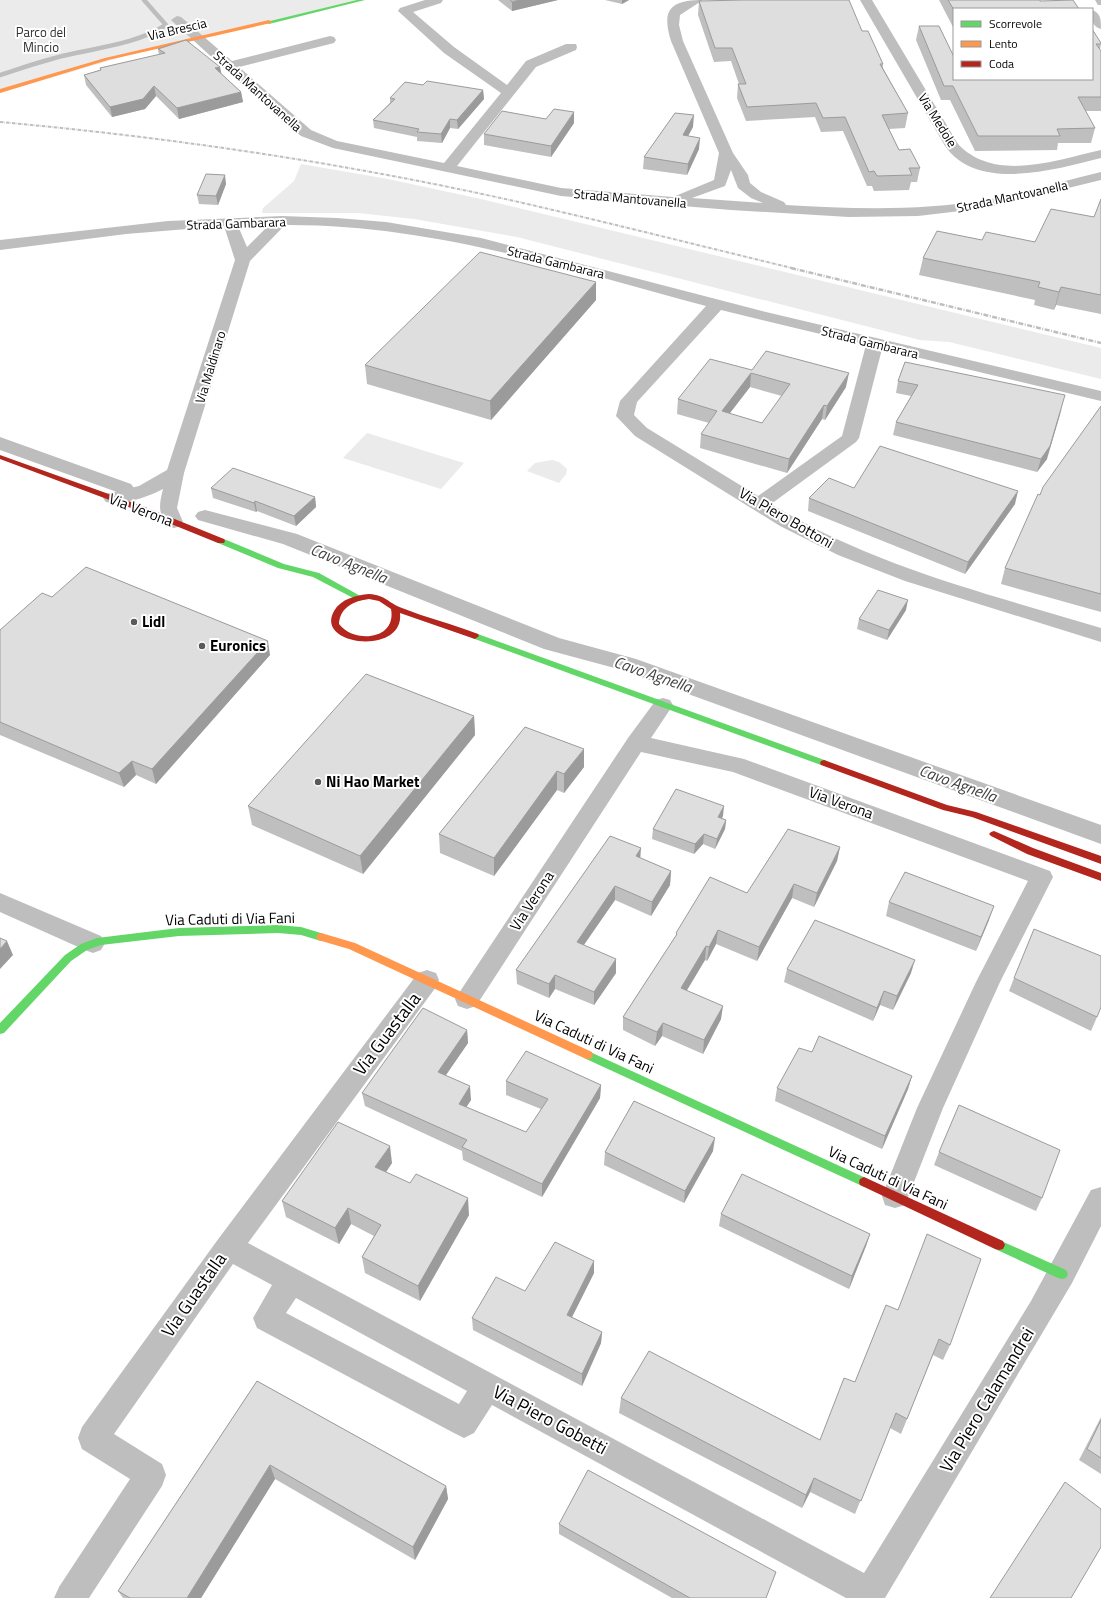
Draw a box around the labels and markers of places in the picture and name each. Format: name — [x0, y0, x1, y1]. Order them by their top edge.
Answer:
place label: Lidl — [142, 610, 165, 633]
marker: Lidl — [129, 617, 139, 627]
place label: Euronics — [210, 634, 266, 657]
marker: Euronics — [197, 641, 207, 651]
place label: Ni Hao Market — [326, 770, 420, 793]
marker: Ni Hao Market — [313, 777, 323, 787]

